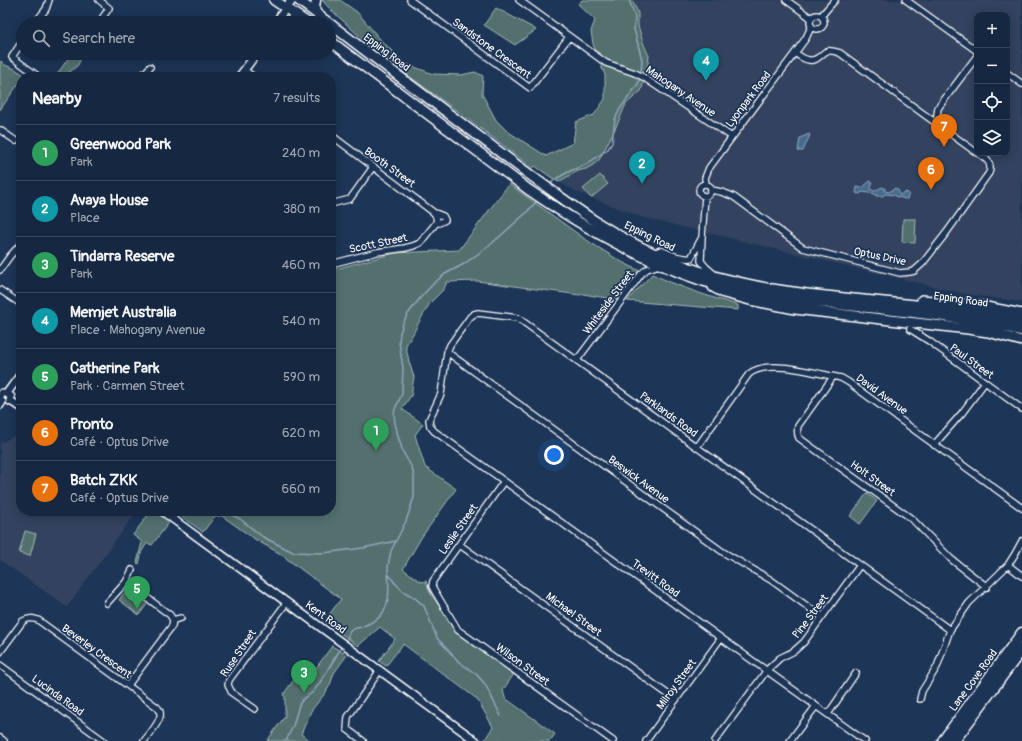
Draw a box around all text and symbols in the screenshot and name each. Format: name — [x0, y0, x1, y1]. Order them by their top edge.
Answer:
map controls — [974, 12, 1010, 156]
button: + — [974, 12, 1010, 48]
street label: Sandstone Crescent — [450, 15, 534, 82]
search box — [16, 16, 336, 60]
icon: search — [30, 27, 52, 49]
text: Search here — [62, 29, 135, 48]
street label: Epping Road — [361, 31, 413, 74]
pin: 4 — [693, 48, 719, 81]
button: − — [974, 48, 1010, 84]
street label: Mahogany Avenue — [643, 63, 719, 120]
street label: Lyonpark Road — [723, 69, 774, 130]
button: locate — [974, 84, 1010, 120]
text: Nearby — [32, 88, 81, 109]
text: 7 results — [273, 90, 320, 106]
pin: 7 — [931, 114, 957, 147]
button: layers — [974, 120, 1010, 156]
text: Greenwood Park — [70, 135, 171, 154]
text: 1 — [42, 145, 48, 161]
text: 240 m — [282, 145, 320, 161]
street label: Booth Street — [362, 145, 418, 191]
pin: 2 — [629, 151, 655, 184]
text: Park — [70, 154, 93, 170]
pin: 6 — [918, 157, 944, 190]
text: Avaya House — [70, 191, 148, 210]
text: 2 — [41, 201, 49, 217]
text: 380 m — [283, 201, 320, 217]
text: Place — [70, 210, 99, 226]
street label: Epping Road — [622, 219, 677, 254]
street label: Scott Street — [348, 231, 409, 256]
street label: Optus Drive — [853, 245, 908, 268]
text: Tindarra Reserve — [70, 247, 174, 266]
text: 3 — [41, 257, 49, 273]
text: 460 m — [282, 257, 320, 273]
text: Park — [70, 266, 93, 282]
street label: Whiteside Street — [580, 267, 637, 337]
street label: Epping Road — [933, 289, 989, 310]
text: Memjet Australia — [70, 303, 177, 322]
text: 4 — [41, 313, 49, 329]
text: 540 m — [282, 313, 320, 329]
text: Place · Mahogany Avenue — [70, 322, 205, 338]
street label: Paul Street — [947, 341, 997, 382]
text: Catherine Park — [70, 359, 160, 378]
text: 5 — [41, 369, 49, 385]
text: 590 m — [283, 369, 320, 385]
street label: David Avenue — [853, 371, 910, 418]
text: Park · Carmen Street — [70, 378, 184, 394]
street label: Parklands Road — [637, 389, 700, 440]
text: Pronto — [70, 415, 113, 434]
pin: 1 — [363, 418, 389, 451]
text: 6 — [41, 425, 49, 441]
text: 620 m — [282, 425, 320, 441]
text: Café · Optus Drive — [70, 434, 169, 450]
your location — [544, 445, 564, 465]
street label: Beswick Avenue — [606, 453, 672, 506]
street label: Holt Street — [848, 458, 898, 499]
text: Batch ZKK — [70, 471, 137, 490]
text: 7 — [42, 481, 48, 497]
text: 660 m — [282, 481, 320, 497]
text: Café · Optus Drive — [70, 490, 169, 506]
street label: Leslie Street — [436, 501, 481, 557]
street label: Trevitt Road — [629, 557, 682, 600]
pin: 5 — [124, 576, 150, 609]
street label: Michael Street — [543, 590, 605, 639]
street label: Pine Street — [790, 591, 832, 641]
street label: Kent Road — [303, 598, 349, 637]
street label: Beverley Crescent — [59, 622, 135, 681]
street label: Ruse Street — [218, 627, 259, 679]
street label: Wilson Street — [493, 641, 553, 689]
street label: Lane Cove Road — [947, 647, 1000, 714]
street label: Milroy Street — [654, 656, 699, 712]
pin: 3 — [291, 660, 317, 693]
street label: Lucinda Road — [29, 672, 86, 719]

